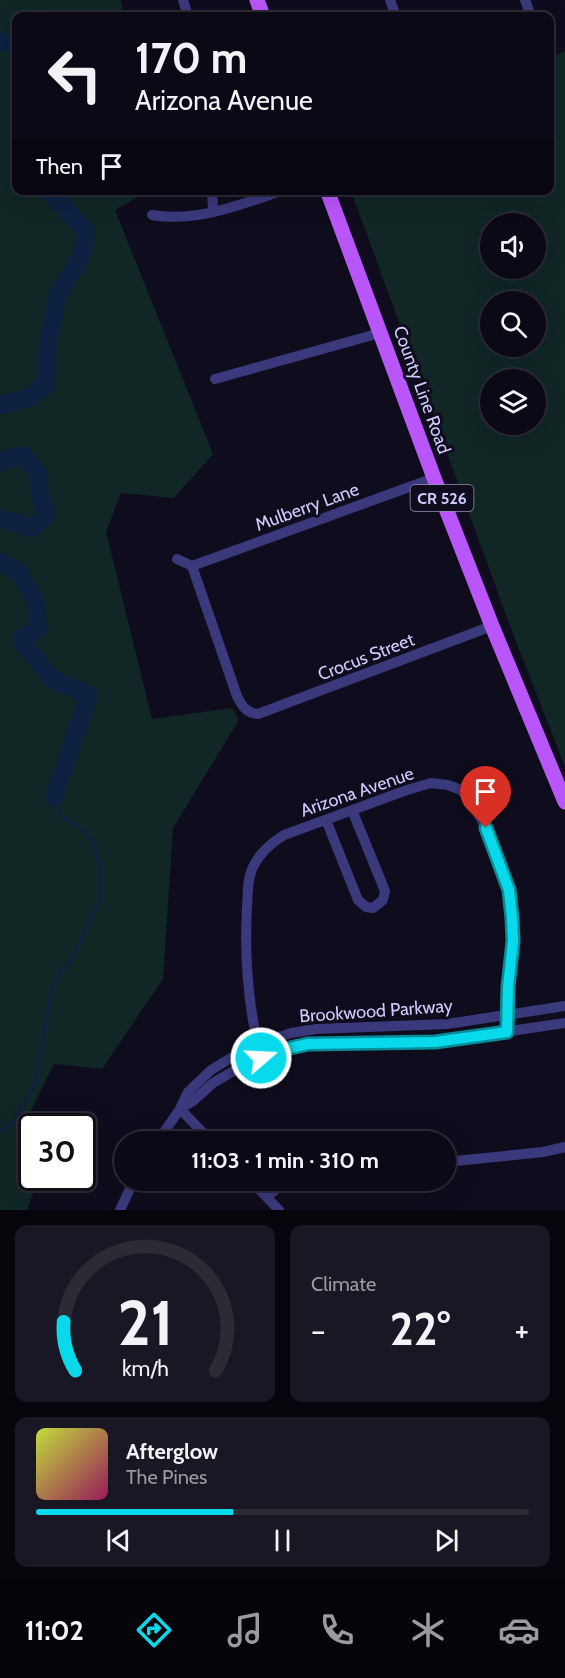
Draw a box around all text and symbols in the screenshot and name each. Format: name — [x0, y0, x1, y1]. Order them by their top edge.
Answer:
text: 170 m — [135, 32, 247, 84]
icon: left — [36, 36, 114, 114]
text: Arizona Avenue — [135, 84, 313, 117]
icon: arrive — [95, 150, 128, 183]
text: Then — [36, 153, 83, 180]
map controls — [480, 213, 546, 435]
button: sound — [480, 213, 546, 279]
button: search — [480, 291, 546, 357]
street label: County Line Road — [389, 323, 455, 457]
button: layers — [480, 369, 546, 435]
street label: Mulberry Lane — [252, 478, 362, 536]
road number: CR 526 — [410, 485, 474, 511]
street label: Crocus Street — [315, 629, 417, 685]
street label: Arizona Avenue — [297, 762, 417, 822]
pin — [460, 766, 511, 828]
icon: arrive — [469, 775, 502, 808]
street label: Brookwood Parkway — [299, 995, 453, 1027]
position arrow — [229, 1026, 293, 1090]
speed limit sign: 30 — [18, 1113, 96, 1191]
text: 11:03 · 1 min · 310 m — [191, 1147, 379, 1174]
text: Climate — [311, 1272, 376, 1296]
text: 21 — [117, 1285, 173, 1361]
text: 22° — [390, 1302, 450, 1356]
text: − — [311, 1310, 326, 1350]
text: + — [514, 1310, 529, 1350]
text: km/h — [122, 1355, 168, 1381]
text: Afterglow — [126, 1438, 218, 1465]
text: The Pines — [126, 1465, 207, 1489]
icon: previous — [102, 1524, 135, 1557]
icon: pause — [266, 1524, 299, 1557]
icon: next — [430, 1524, 463, 1557]
icon: directions — [133, 1609, 175, 1651]
icon: music — [224, 1609, 266, 1651]
icon: phone — [316, 1609, 358, 1651]
icon: climate — [407, 1609, 449, 1651]
icon: car — [498, 1609, 540, 1651]
text: 11:02 — [25, 1614, 84, 1647]

